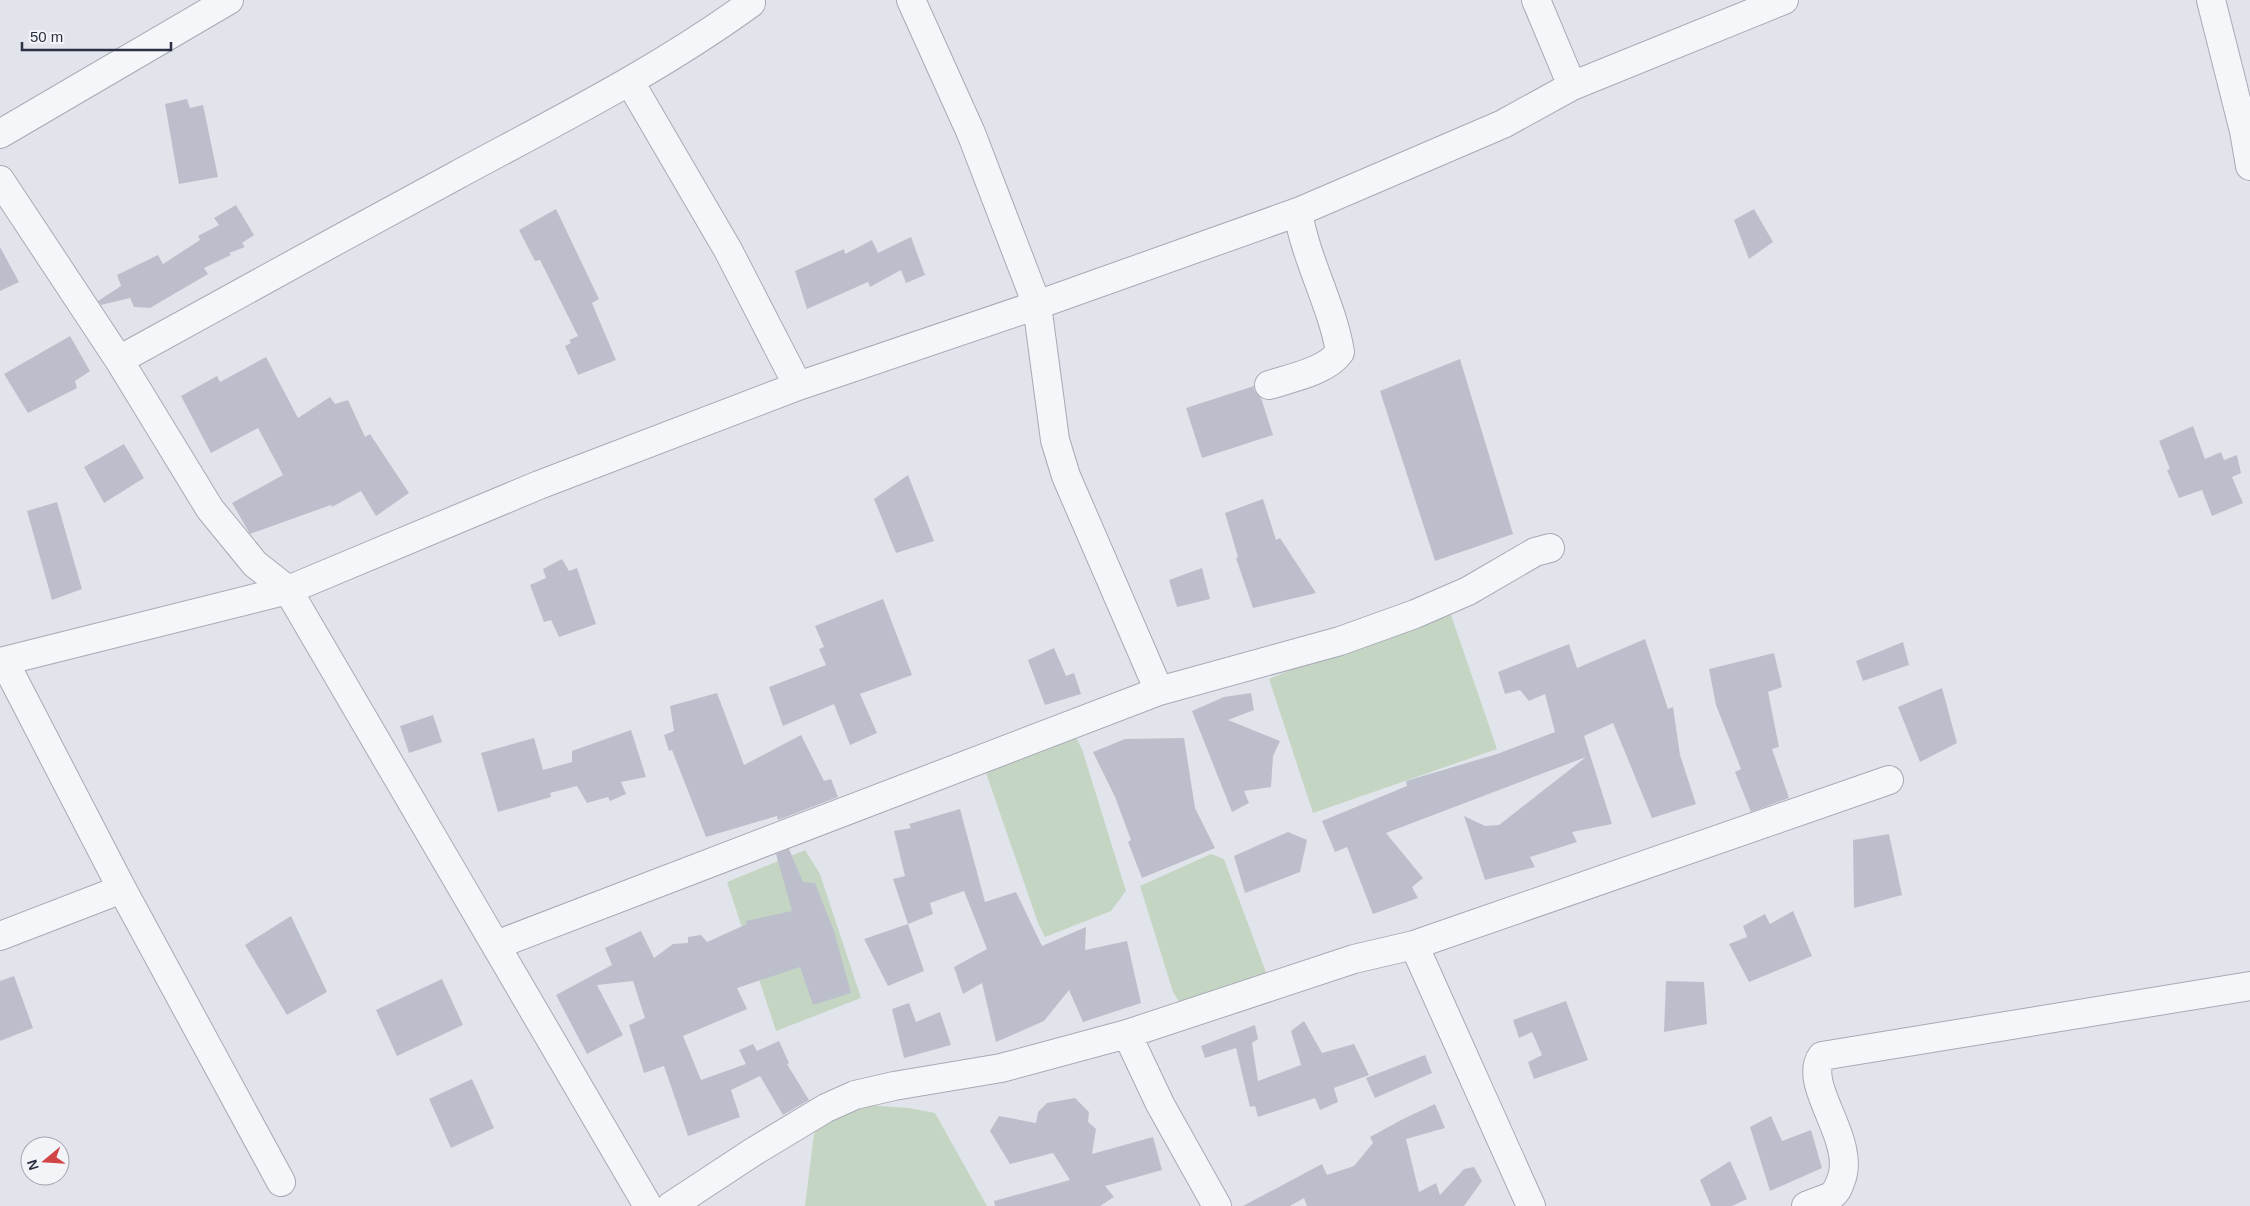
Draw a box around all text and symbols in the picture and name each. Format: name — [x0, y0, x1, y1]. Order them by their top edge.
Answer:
scale bar — [22, 20, 171, 52]
text: 50 m — [30, 28, 63, 45]
north arrow — [20, 1136, 70, 1186]
text: N — [23, 1158, 42, 1172]

